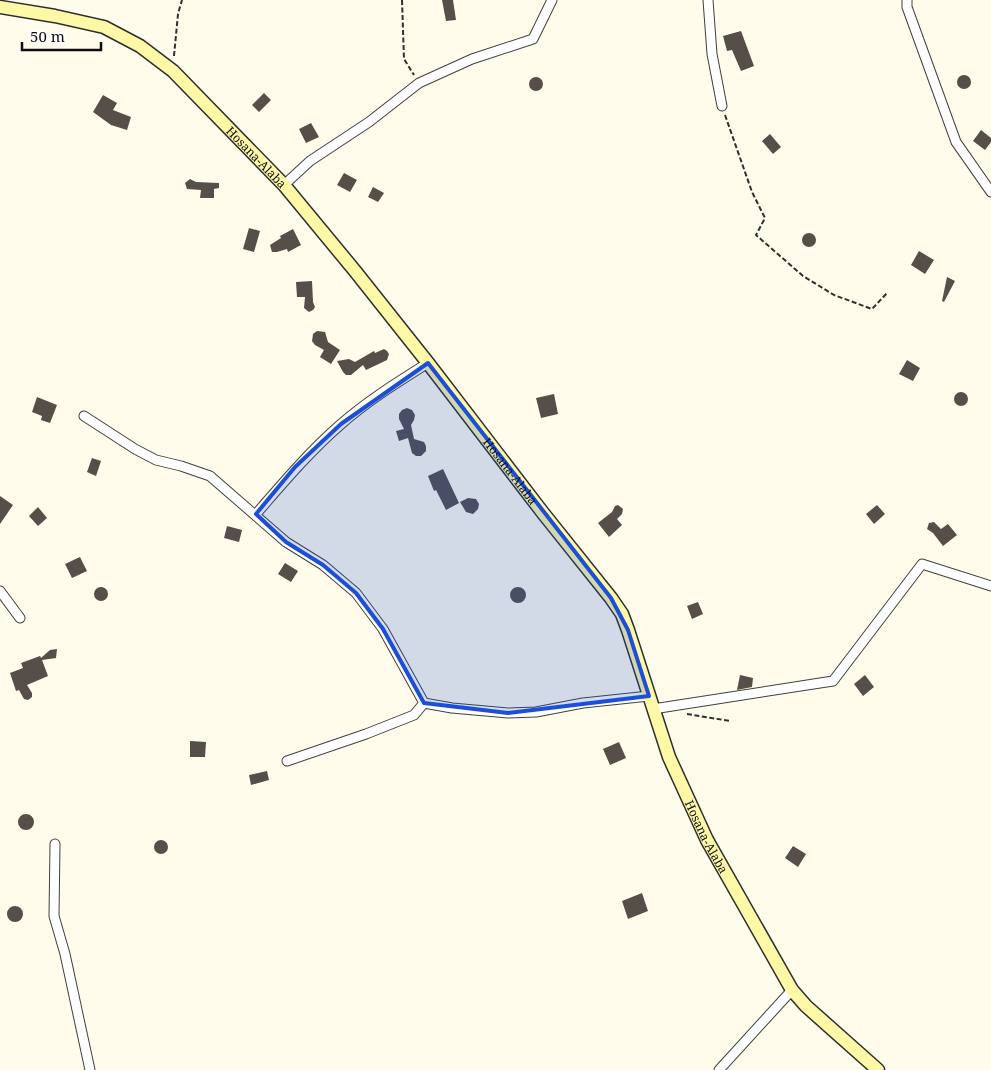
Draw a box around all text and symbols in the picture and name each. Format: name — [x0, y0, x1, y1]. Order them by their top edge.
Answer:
scale bar — [22, 20, 101, 52]
text: 50 m — [30, 26, 65, 46]
street label: Hosana-Alaba — [223, 122, 291, 192]
street label: Hosana-Alaba — [480, 434, 542, 508]
street label: Hosana-Alaba — [681, 797, 733, 876]

